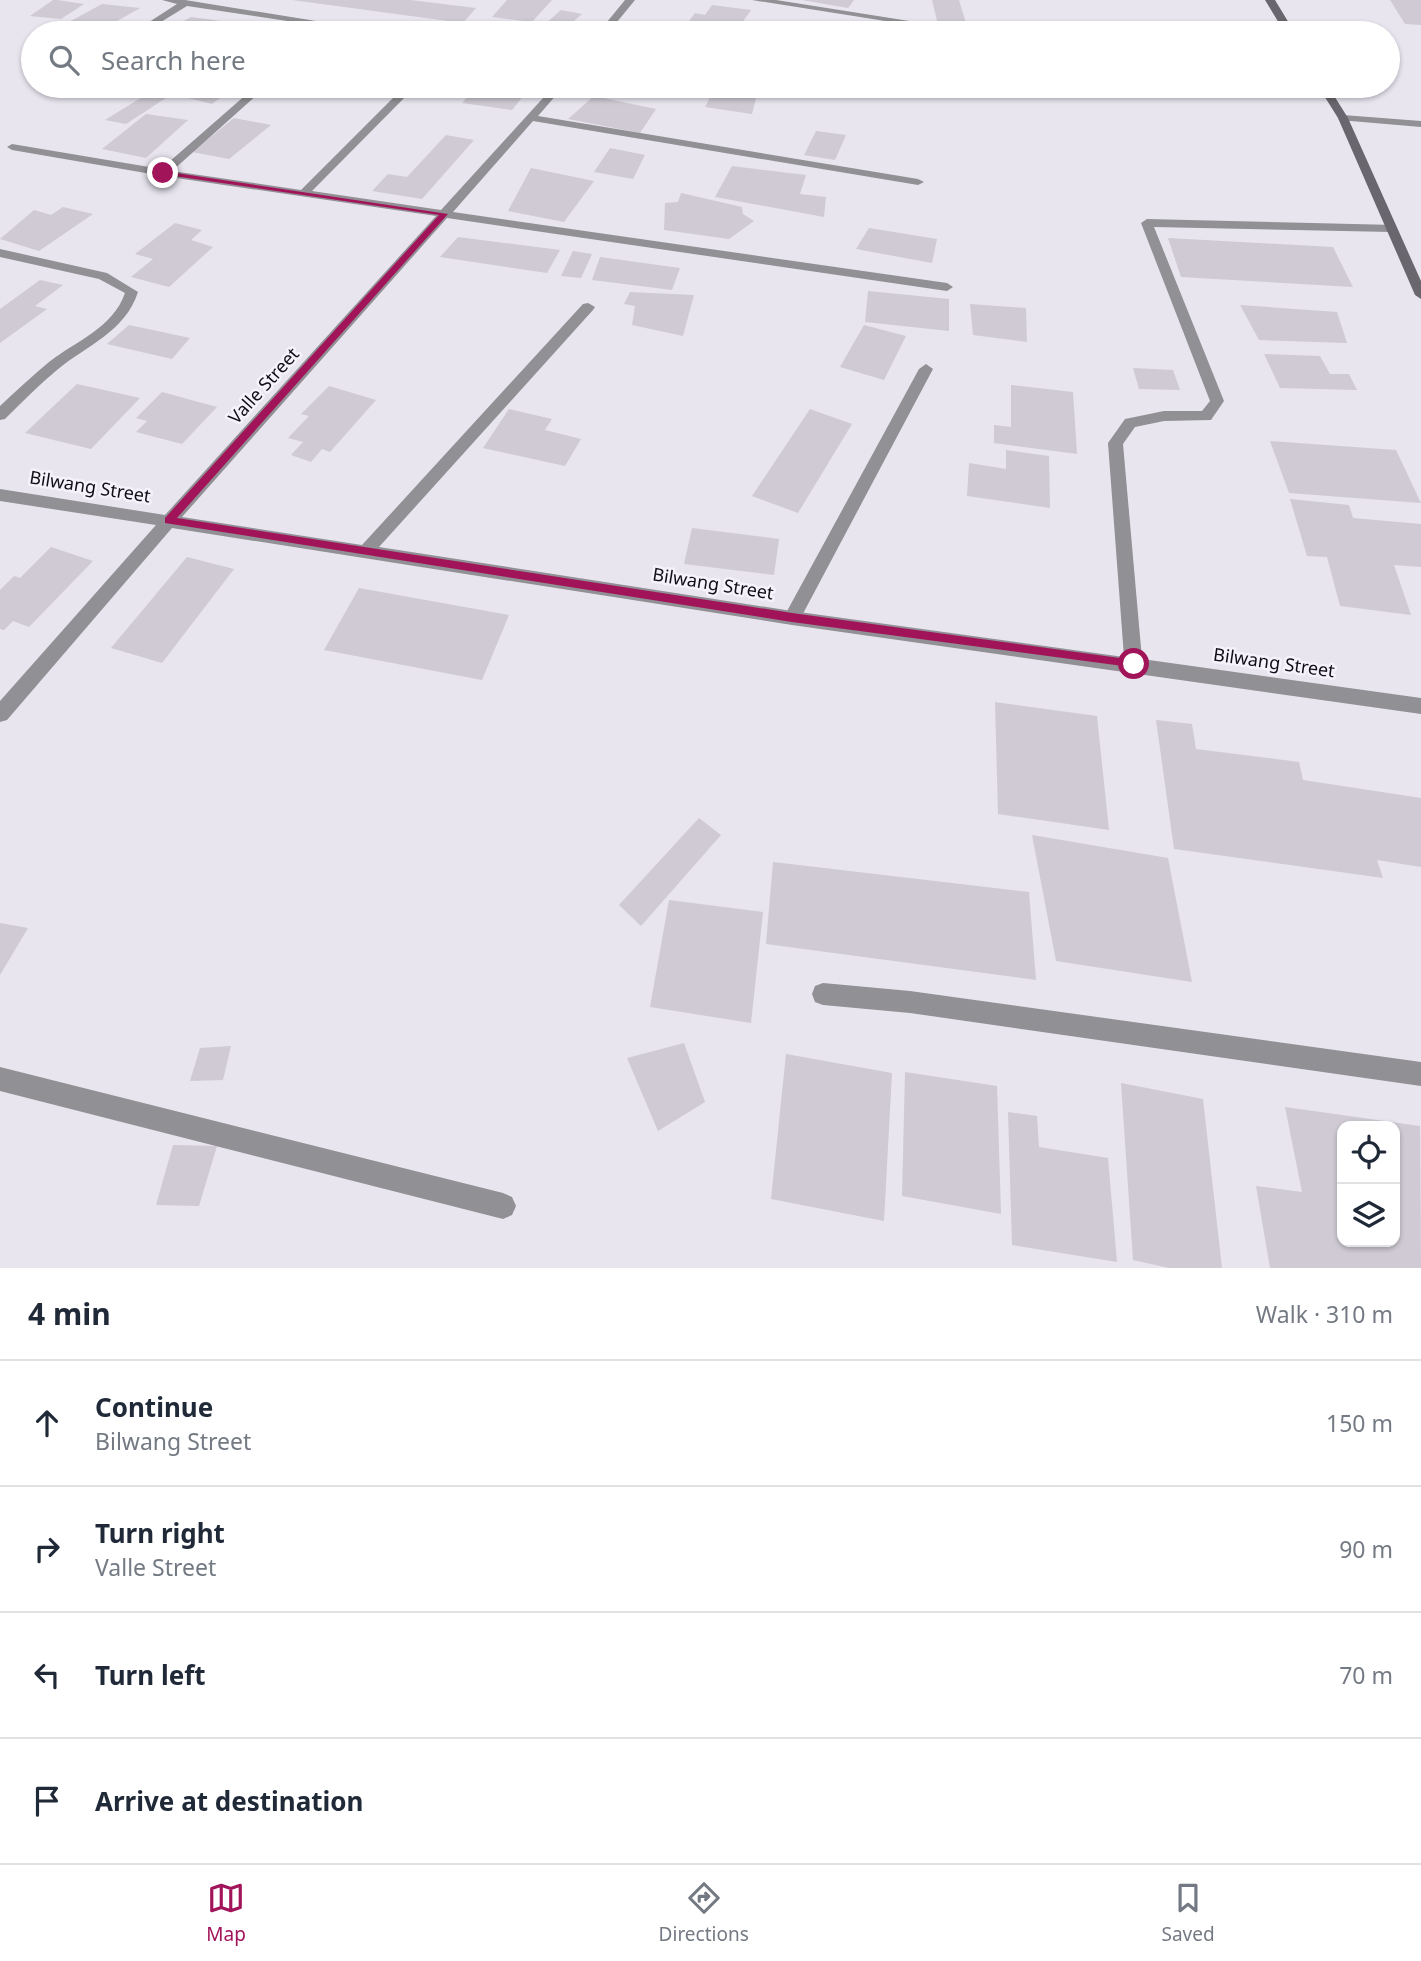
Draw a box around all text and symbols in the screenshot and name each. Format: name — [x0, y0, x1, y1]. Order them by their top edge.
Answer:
search box — [21, 21, 1400, 98]
icon: search — [45, 41, 83, 79]
text: Search here — [101, 42, 246, 78]
route end — [147, 157, 178, 188]
street label: Valle Street — [223, 342, 304, 429]
street label: Bilwang Street — [28, 465, 153, 508]
street label: Bilwang Street — [651, 562, 776, 605]
street label: Bilwang Street — [1212, 642, 1337, 682]
route start — [1118, 648, 1149, 679]
map controls — [1337, 1121, 1400, 1247]
button: locate — [1337, 1121, 1400, 1184]
button: layers — [1337, 1184, 1400, 1247]
text: 4 min — [28, 1293, 111, 1334]
text: Walk · 310 m — [1256, 1298, 1393, 1330]
text: Continue — [95, 1389, 213, 1425]
icon: ahead — [28, 1404, 66, 1442]
text: 150 m — [1326, 1407, 1393, 1439]
text: Bilwang Street — [95, 1425, 251, 1457]
text: Turn right — [95, 1515, 225, 1551]
icon: right — [28, 1530, 66, 1568]
text: 90 m — [1339, 1533, 1393, 1565]
text: Valle Street — [95, 1551, 216, 1583]
icon: left — [28, 1656, 66, 1694]
text: Turn left — [95, 1657, 206, 1693]
text: 70 m — [1339, 1659, 1393, 1691]
icon: arrive — [28, 1782, 66, 1820]
text: Arrive at destination — [95, 1783, 364, 1819]
tab: Map — [206, 1879, 246, 1947]
tab: Directions — [659, 1879, 749, 1947]
tab: Saved — [1161, 1879, 1215, 1947]

